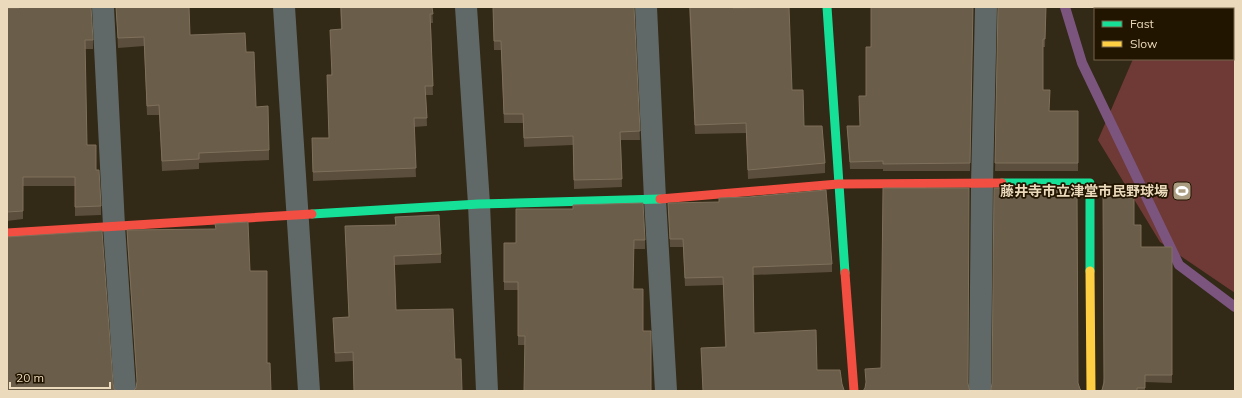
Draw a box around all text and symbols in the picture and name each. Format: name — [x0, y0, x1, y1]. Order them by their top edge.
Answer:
legend — [1094, 8, 1234, 60]
text: Fast — [1130, 16, 1154, 31]
text: Slow — [1130, 36, 1158, 51]
sports icon: 藤井寺市立津堂市民野球場 — [1171, 180, 1193, 202]
place label: 藤井寺市立津堂市民野球場 — [1000, 182, 1168, 200]
scale bar — [10, 364, 110, 390]
text: 20 m — [16, 370, 44, 385]

